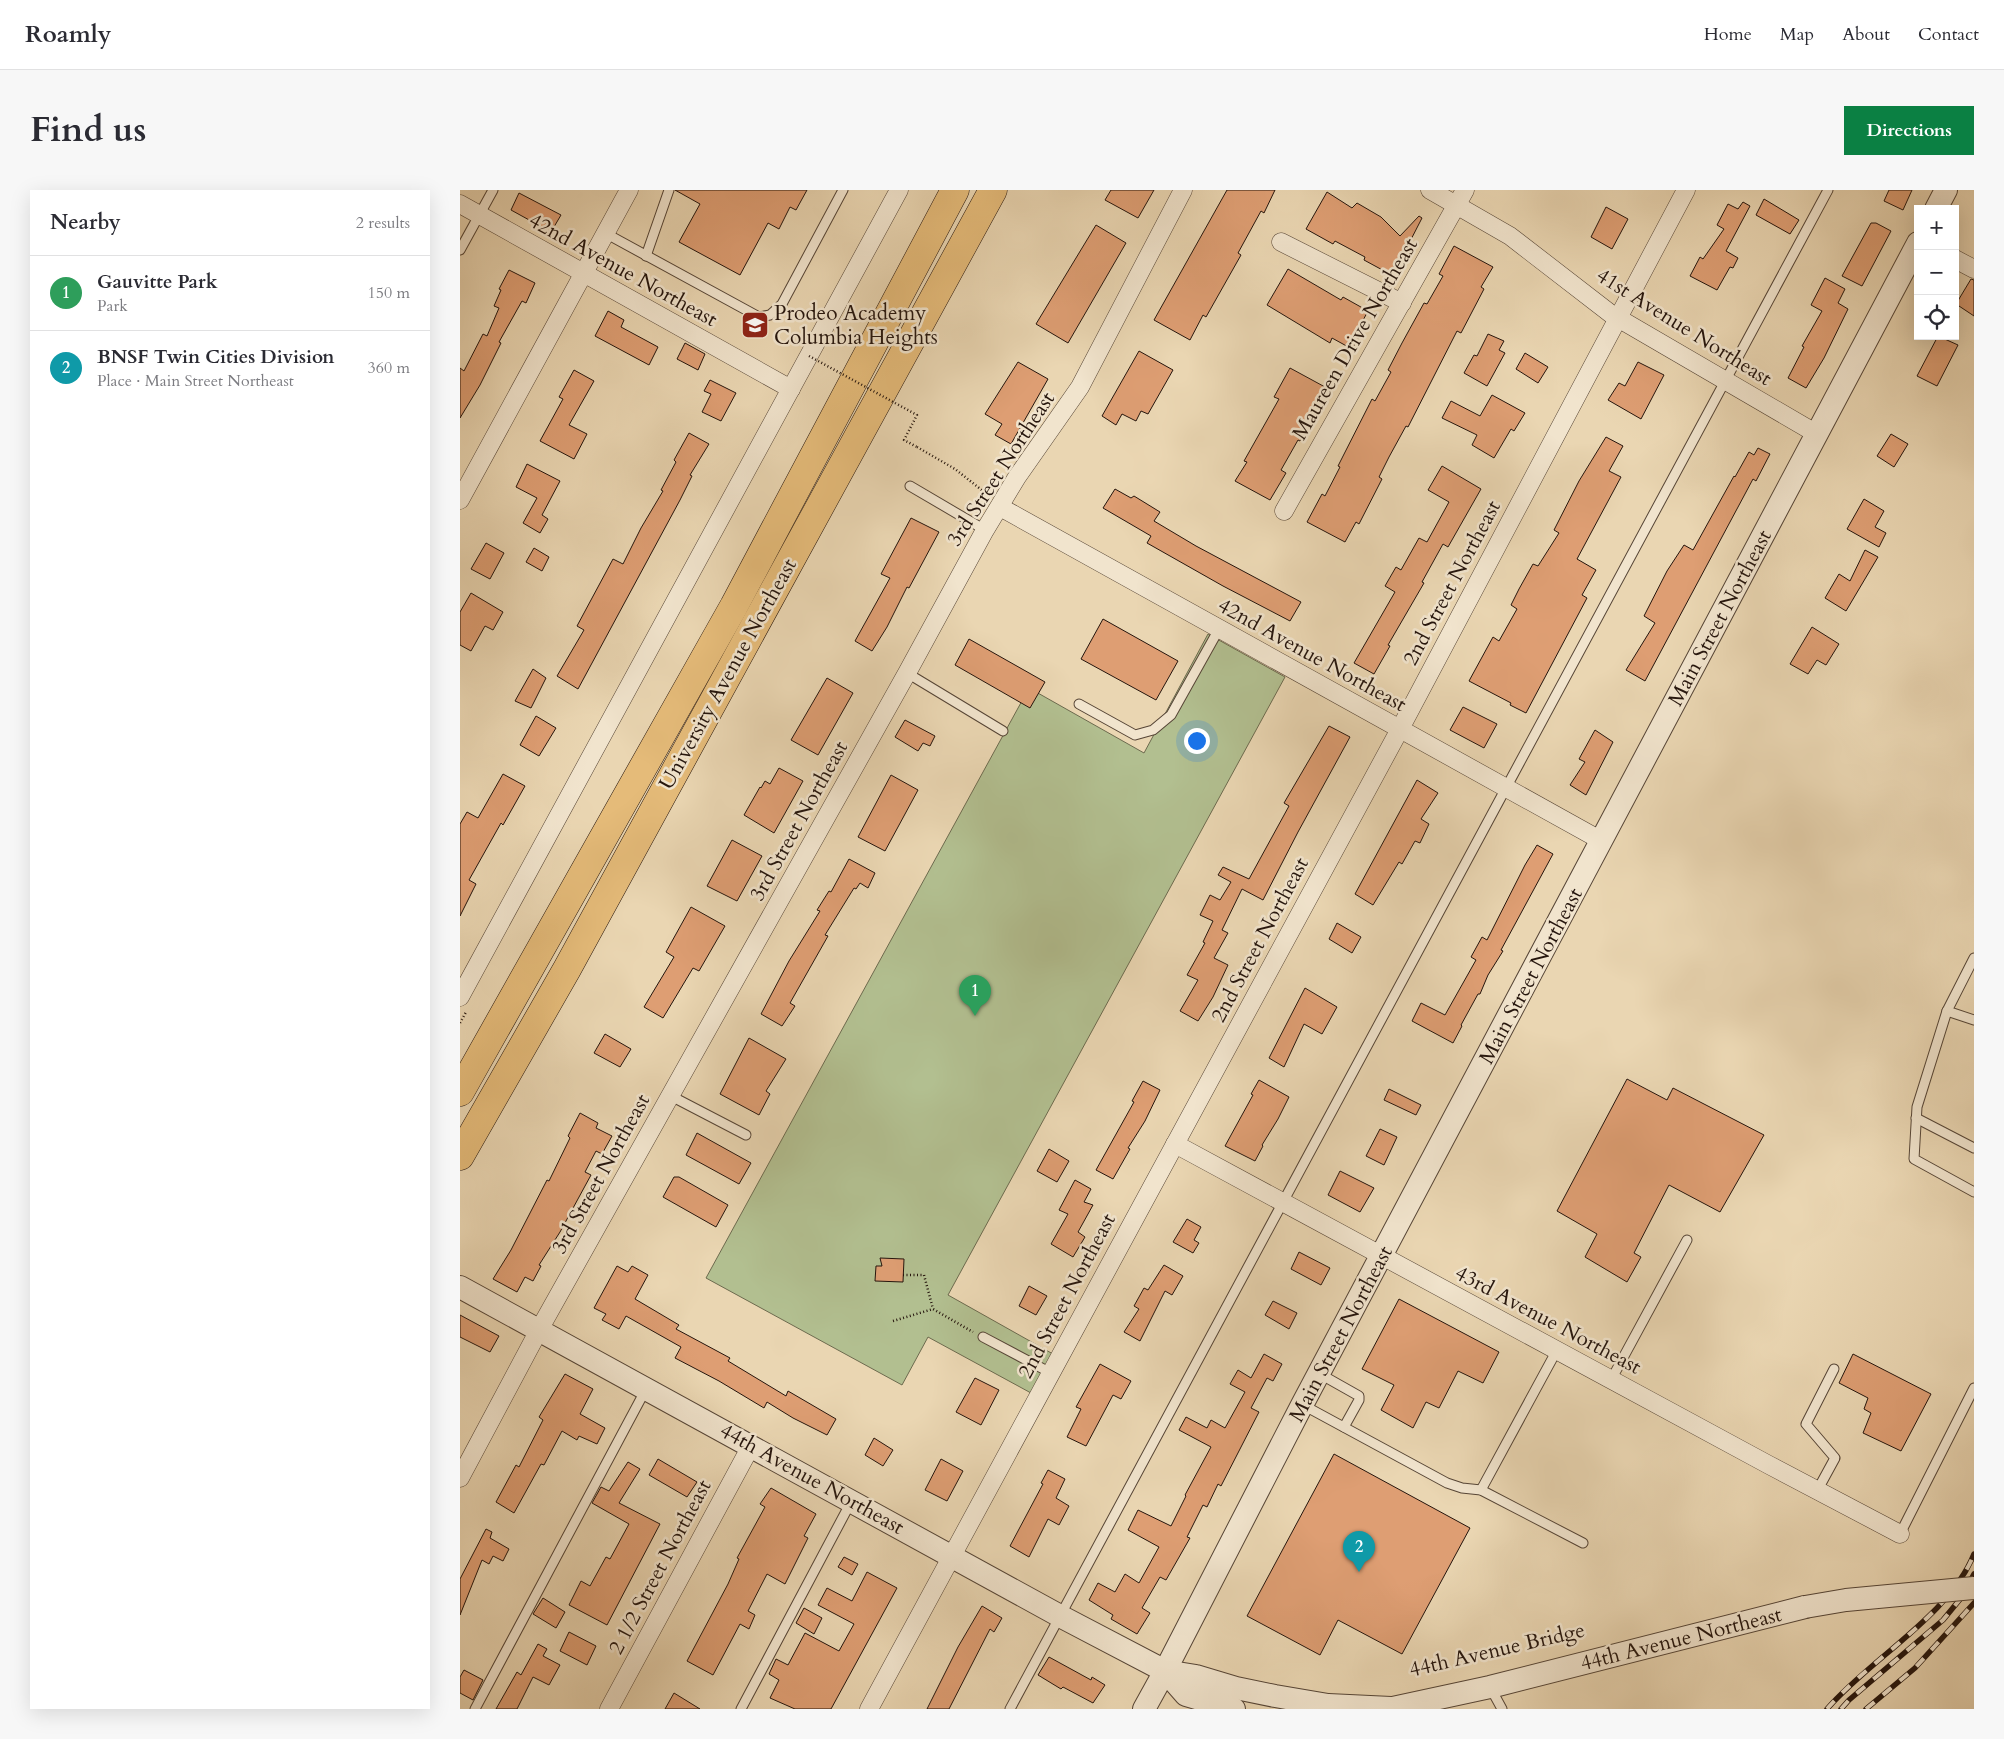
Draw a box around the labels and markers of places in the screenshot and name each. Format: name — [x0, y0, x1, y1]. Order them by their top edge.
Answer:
place label: Prodeo Academy Columbia Heights — [774, 299, 938, 352]
school or university icon: Prodeo Academy Columbia Heights — [740, 310, 770, 340]
pin: 1 — [959, 975, 991, 1016]
pin: 2 — [1343, 1531, 1375, 1572]

